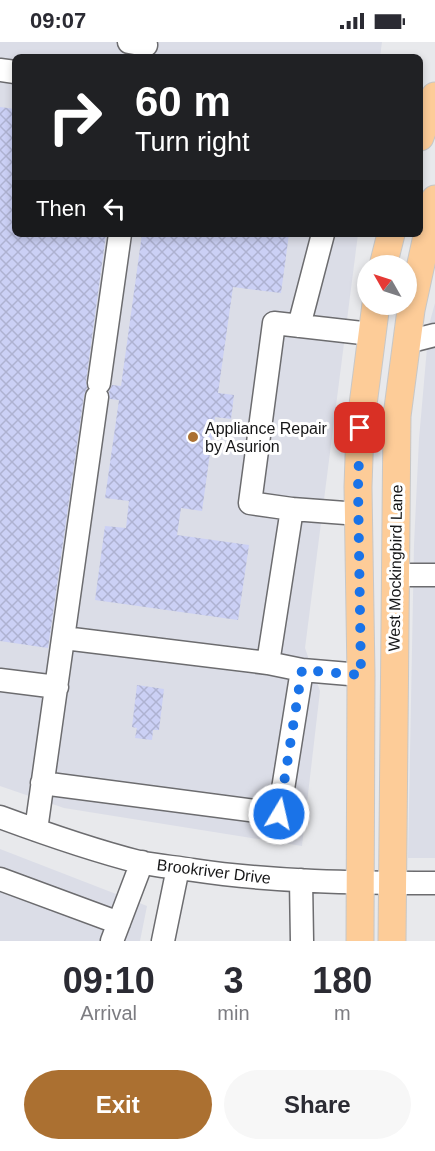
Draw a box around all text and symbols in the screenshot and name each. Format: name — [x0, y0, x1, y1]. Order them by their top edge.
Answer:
text: 09:07 — [30, 8, 86, 33]
icon: right — [36, 78, 114, 156]
text: 60 m — [135, 78, 231, 125]
text: Turn right — [135, 127, 250, 157]
icon: left — [98, 192, 131, 225]
text: Then — [36, 196, 86, 221]
north arrow — [357, 255, 417, 315]
map controls — [357, 255, 417, 315]
pin — [334, 402, 385, 453]
icon: arrive — [343, 411, 376, 444]
place label: Appliance Repair by Asurion — [205, 420, 328, 455]
marker: Appliance Repair by Asurion — [186, 430, 200, 444]
street label: West Mockingbird Lane — [386, 484, 405, 652]
position arrow — [247, 782, 311, 846]
street label: Brookriver Drive — [156, 856, 272, 887]
text: 09:10 — [63, 960, 155, 1001]
text: 3 — [223, 960, 243, 1001]
text: 180 — [312, 960, 372, 1001]
text: Arrival — [80, 1002, 137, 1024]
text: min — [217, 1002, 250, 1024]
text: m — [334, 1002, 351, 1024]
button: Exit — [24, 1070, 212, 1139]
button: Share — [224, 1070, 411, 1139]

